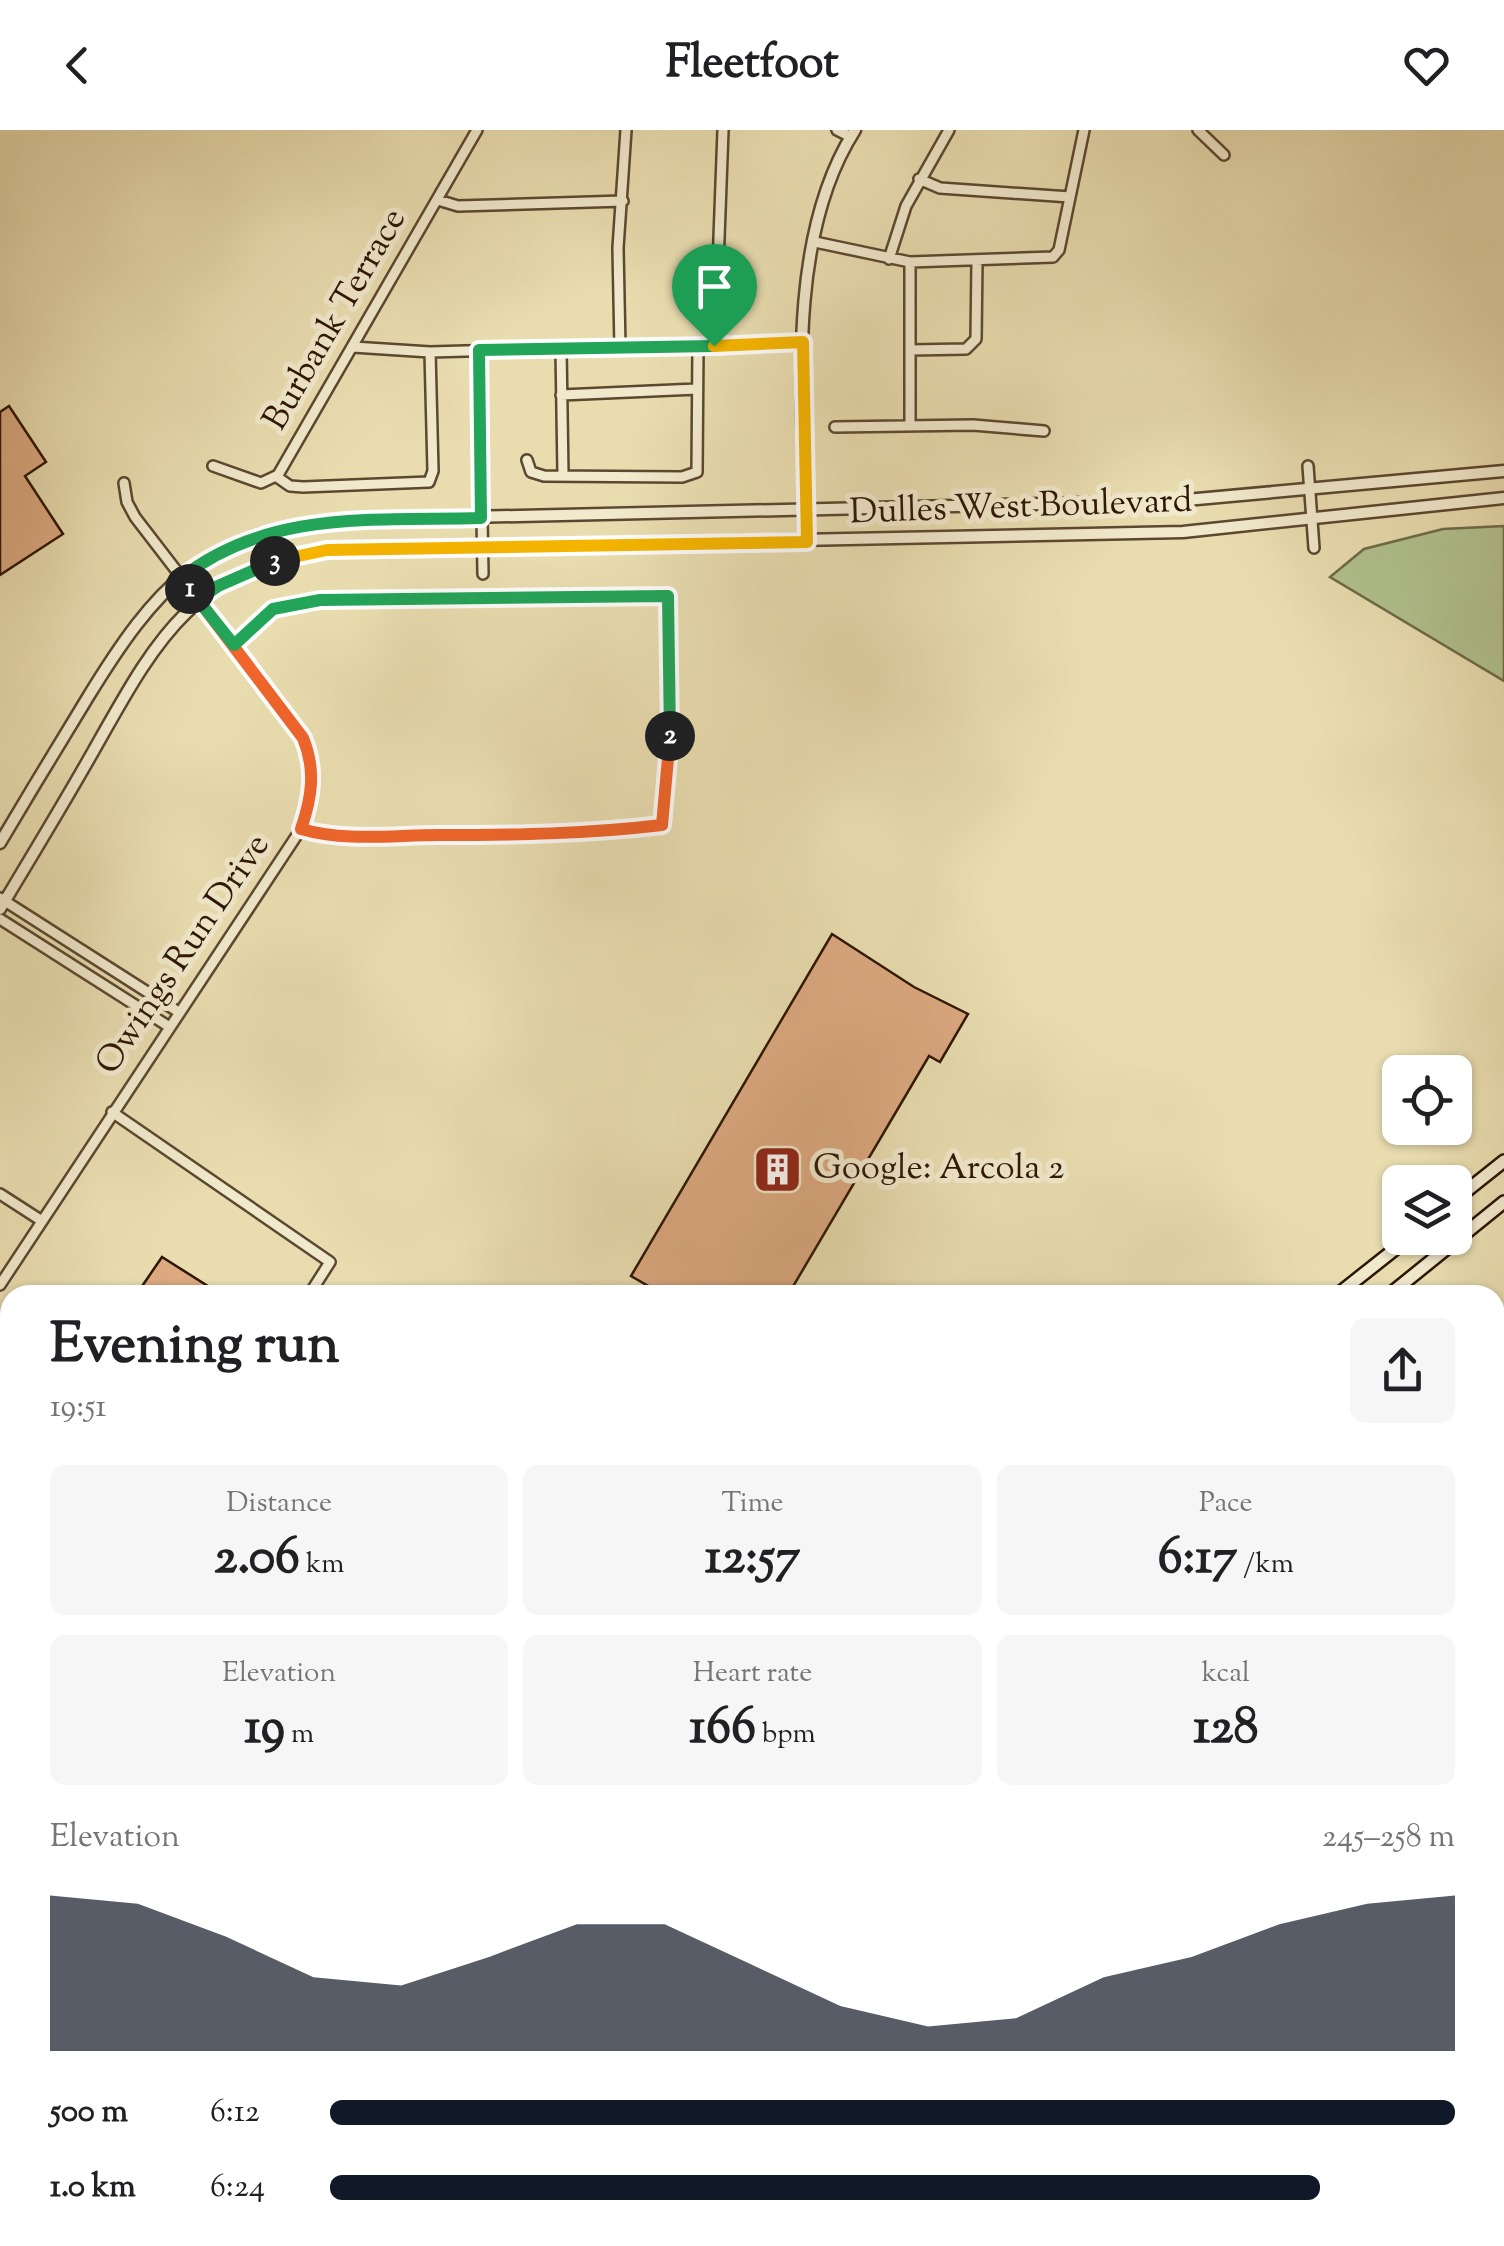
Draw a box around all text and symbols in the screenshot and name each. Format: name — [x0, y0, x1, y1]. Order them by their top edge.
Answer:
text: Fleetfoot — [665, 33, 839, 98]
icon: back — [50, 38, 105, 93]
icon: heart — [1399, 38, 1454, 93]
street label: Burbank Terrace — [252, 199, 420, 441]
pin — [672, 244, 757, 347]
icon: arrive — [687, 259, 742, 314]
street label: Dulles West Boulevard — [849, 477, 1193, 539]
pin: 3 — [250, 536, 300, 586]
text: 3 — [269, 541, 281, 581]
pin: 1 — [165, 564, 215, 614]
text: 1 — [185, 569, 195, 609]
pin: 2 — [645, 711, 695, 761]
text: 2 — [663, 716, 677, 756]
street label: Owings Run Drive — [84, 824, 284, 1086]
map controls — [1382, 1055, 1472, 1255]
button: locate — [1382, 1055, 1472, 1145]
building icon: Google: Arcola 2 — [752, 1143, 804, 1195]
place label: Google: Arcola 2 — [813, 1144, 1064, 1195]
button: layers — [1382, 1165, 1472, 1255]
text: Evening run — [50, 1308, 339, 1387]
button: share — [1350, 1318, 1455, 1423]
text: 19:51 — [50, 1385, 106, 1431]
text: Distance — [226, 1484, 332, 1524]
text: Time — [721, 1484, 784, 1524]
text: Pace — [1199, 1484, 1253, 1524]
text: 2.06 — [214, 1524, 300, 1596]
text: 12:57 — [705, 1524, 800, 1596]
text: 6:17 — [1158, 1524, 1237, 1596]
text: km — [300, 1545, 344, 1585]
text: /km — [1237, 1545, 1294, 1585]
text: Elevation — [222, 1654, 336, 1694]
text: Heart rate — [693, 1654, 812, 1694]
text: kcal — [1202, 1654, 1250, 1694]
text: 19 — [244, 1694, 285, 1766]
text: 166 — [689, 1694, 756, 1766]
text: 128 — [1193, 1694, 1259, 1766]
text: m — [285, 1715, 314, 1755]
text: bpm — [756, 1715, 816, 1755]
text: Elevation — [50, 1815, 180, 1861]
text: 245–258 m — [1322, 1815, 1455, 1861]
text: 500 m — [50, 2090, 128, 2136]
text: 6:12 — [210, 2090, 260, 2136]
text: 1.0 km — [50, 2165, 136, 2211]
text: 6:24 — [210, 2165, 265, 2211]

